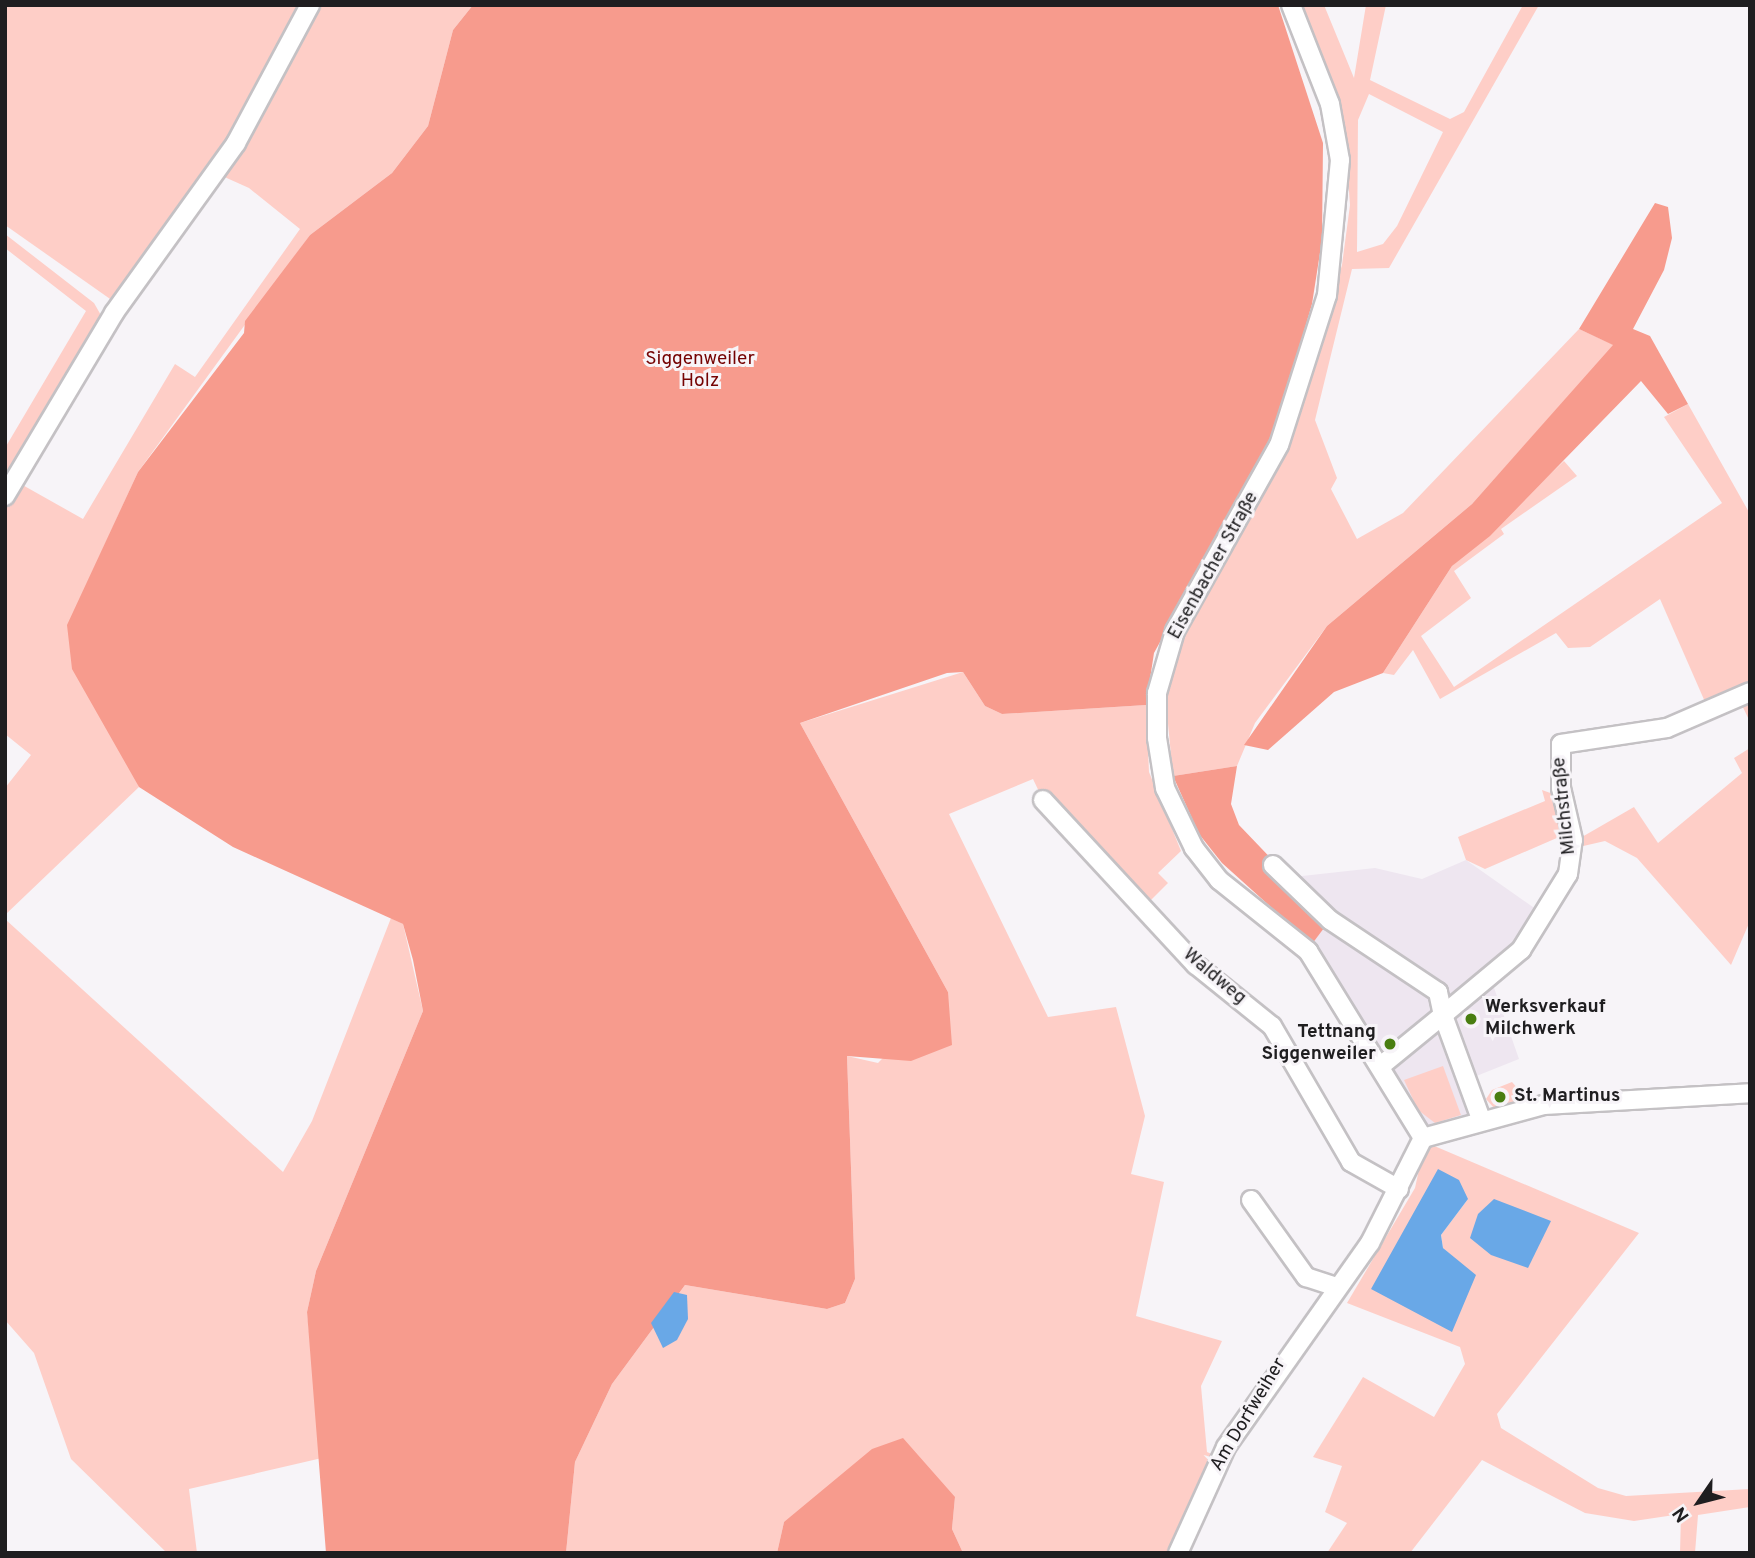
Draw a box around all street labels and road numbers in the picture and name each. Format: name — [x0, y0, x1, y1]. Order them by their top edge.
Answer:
street label: Eisenbacher Straße — [1164, 488, 1264, 644]
street label: Milchstraße — [1549, 756, 1581, 856]
street label: Waldweg — [1178, 944, 1250, 1010]
street label: Am Dorfweiher — [1206, 1354, 1292, 1476]

